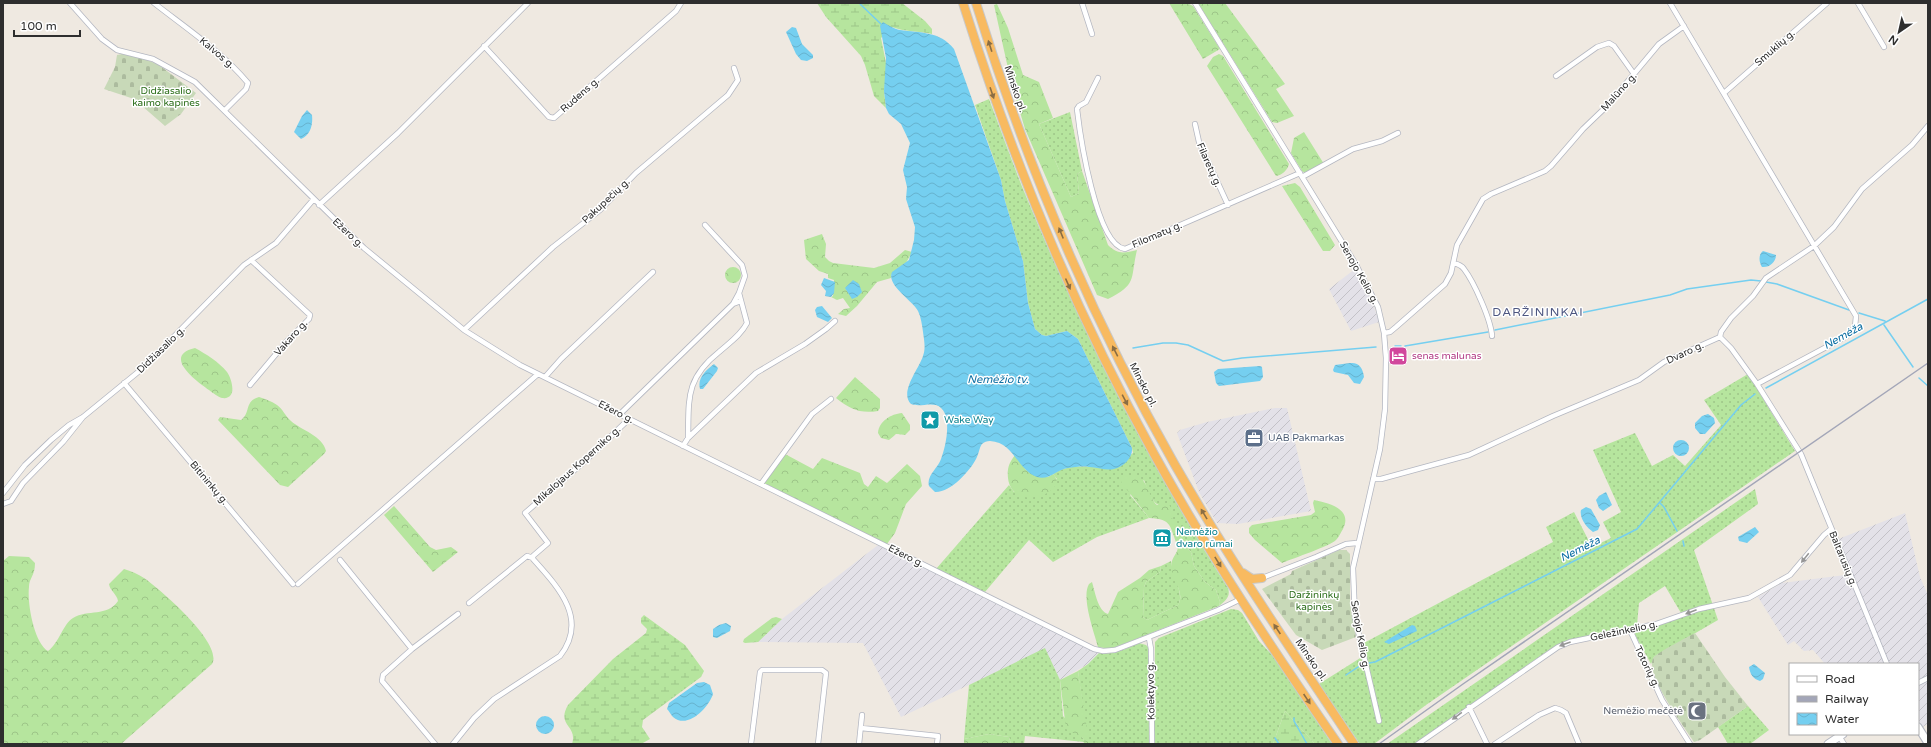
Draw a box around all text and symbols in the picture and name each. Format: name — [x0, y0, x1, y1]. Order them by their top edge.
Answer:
scale bar — [14, 12, 80, 38]
north arrow — [1879, 12, 1919, 52]
text: 100 m — [20, 19, 57, 33]
street label: Smuklių g. — [1752, 27, 1798, 69]
text: N — [1886, 32, 1901, 48]
street label: Kalvos g. — [197, 35, 237, 71]
one-way arrow — [987, 40, 993, 52]
street label: Minsko pl. — [1001, 64, 1029, 114]
street label: Malūno g. — [1599, 70, 1639, 114]
street label: Rudens g. — [558, 75, 602, 115]
park label: Didžiasalio kaimo kapinės — [132, 85, 200, 109]
one-way arrow — [989, 88, 995, 100]
street label: Filaretų g. — [1194, 141, 1224, 189]
street label: Pakupečių g. — [580, 176, 632, 226]
street label: Ežero g. — [330, 216, 366, 250]
street label: Filomatų g. — [1130, 219, 1184, 251]
one-way arrow — [1057, 227, 1063, 239]
street label: Senojo Kelio g. — [1337, 239, 1381, 307]
one-way arrow — [1066, 278, 1072, 290]
district label: DARŽININKAI — [1492, 305, 1584, 319]
street label: Vakaro g. — [272, 318, 310, 358]
water label: Nemėža — [1821, 320, 1866, 352]
street label: Didžiasalio g. — [134, 324, 188, 376]
street label: Dvaro g. — [1665, 339, 1705, 367]
hotel icon: senas malunas — [1387, 345, 1409, 367]
one-way arrow — [1112, 346, 1118, 357]
place label: senas malunas — [1412, 350, 1482, 362]
street label: Minsko pl. — [1127, 361, 1159, 409]
water label: Nemėžio tv. — [967, 373, 1029, 386]
one-way arrow — [1122, 395, 1129, 406]
street label: Ežero g. — [596, 398, 636, 426]
place icon: Wake Way — [919, 409, 941, 431]
place label: Wake Way — [944, 414, 994, 426]
street label: Mikalojaus Koperniko g. — [531, 424, 623, 508]
office icon: UAB Pakmarkas — [1243, 427, 1265, 449]
place label: UAB Pakmarkas — [1268, 432, 1345, 444]
street label: Bitininkų g. — [187, 459, 231, 507]
one-way arrow — [1201, 508, 1208, 520]
place label: Nemėžio dvaro rūmai — [1176, 526, 1233, 550]
museum icon: Nemėžio dvaro rūmai — [1151, 527, 1173, 549]
street label: Baltarusių g. — [1826, 529, 1860, 589]
water label: Nemėža — [1558, 533, 1603, 565]
street label: Ežero g. — [886, 542, 926, 570]
one-way arrow — [1801, 552, 1810, 563]
one-way arrow — [1215, 556, 1222, 568]
park label: Daržininkų kapinės — [1289, 589, 1339, 613]
street label: Senojo Kelio g. — [1348, 599, 1372, 671]
one-way arrow — [1684, 610, 1696, 616]
street label: Geležinkelio g. — [1589, 618, 1659, 644]
one-way arrow — [1274, 623, 1281, 635]
street label: Minsko pl. — [1292, 637, 1330, 683]
one-way arrow — [1559, 642, 1571, 648]
street label: Totorių g. — [1632, 644, 1662, 690]
street label: Kolektyvo g. — [1144, 662, 1158, 720]
legend — [1789, 663, 1919, 735]
text: Road — [1825, 672, 1855, 686]
text: Railway — [1825, 692, 1869, 706]
one-way arrow — [1303, 694, 1311, 704]
mosque icon: Nemėžio mečėtė — [1686, 700, 1708, 722]
place label: Nemėžio mečėtė — [1603, 705, 1683, 717]
one-way arrow — [1451, 712, 1462, 720]
text: Water — [1825, 712, 1860, 726]

